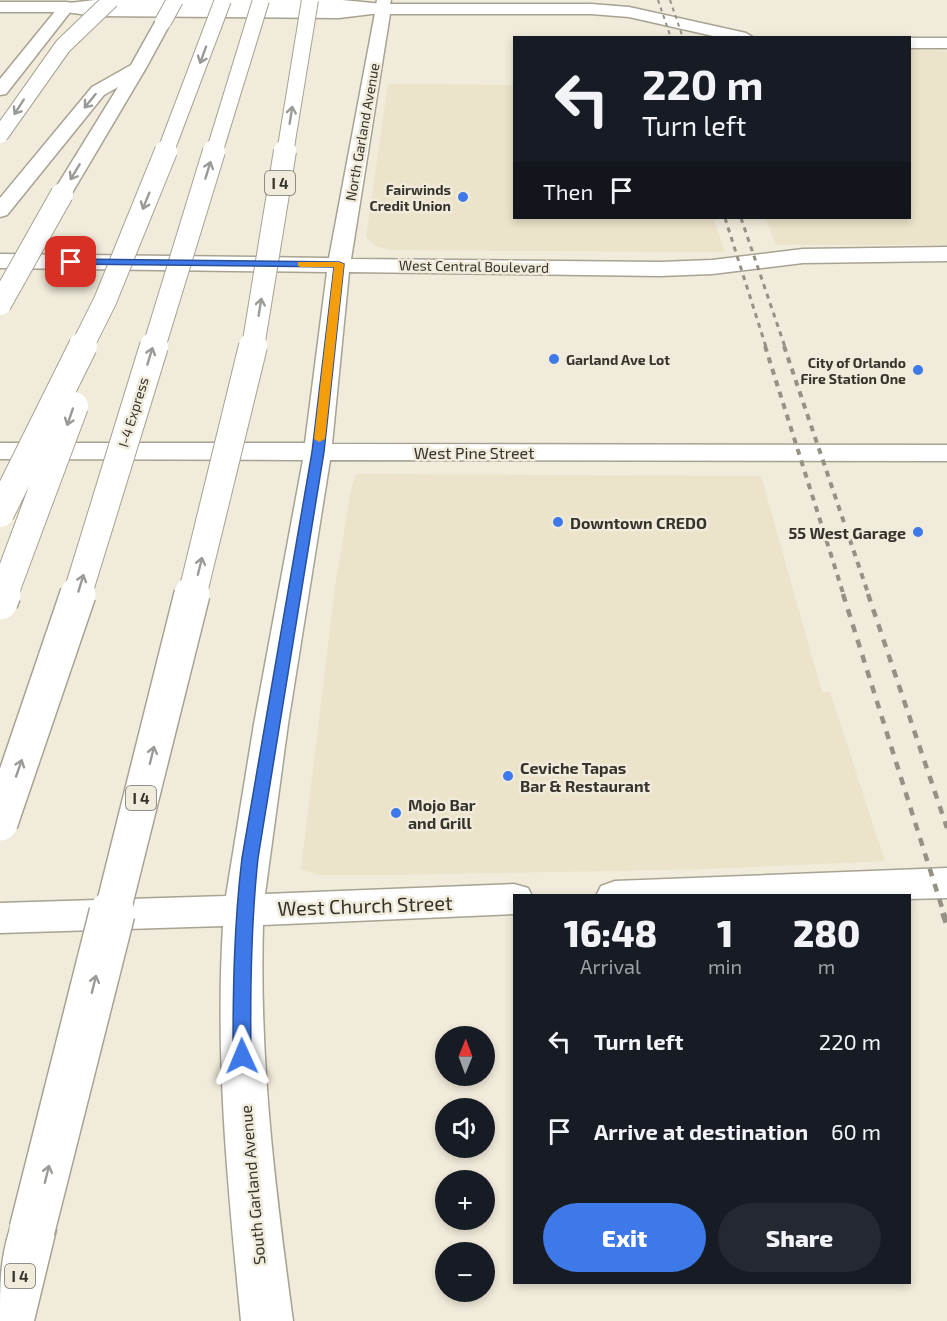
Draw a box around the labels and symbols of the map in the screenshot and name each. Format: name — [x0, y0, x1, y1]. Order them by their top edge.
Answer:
one-way arrow — [197, 45, 208, 64]
street label: North Garland Avenue — [341, 62, 383, 202]
one-way arrow — [84, 93, 97, 109]
one-way arrow — [12, 98, 24, 115]
one-way arrow — [286, 105, 297, 125]
one-way arrow — [203, 161, 214, 180]
one-way arrow — [69, 163, 81, 180]
road number: I 4 — [265, 171, 295, 195]
place label: Fairwinds Credit Union — [369, 181, 451, 214]
marker: Fairwinds Credit Union — [456, 190, 470, 204]
one-way arrow — [140, 192, 151, 210]
pin — [45, 236, 96, 287]
street label: West Central Boulevard — [399, 256, 549, 276]
one-way arrow — [255, 298, 266, 318]
one-way arrow — [145, 347, 156, 366]
place label: Garland Ave Lot — [566, 351, 670, 368]
marker: Garland Ave Lot — [547, 352, 561, 366]
place label: City of Orlando Fire Station One — [800, 354, 906, 387]
marker: City of Orlando Fire Station One — [911, 363, 925, 377]
street label: I-4 Express — [114, 375, 152, 449]
one-way arrow — [63, 407, 74, 426]
street label: West Pine Street — [414, 443, 534, 462]
place label: Downtown CREDO — [570, 513, 707, 532]
marker: Downtown CREDO — [551, 515, 565, 529]
place label: 55 West Garage — [788, 523, 906, 542]
marker: 55 West Garage — [911, 525, 925, 539]
one-way arrow — [194, 556, 206, 575]
one-way arrow — [76, 574, 87, 593]
one-way arrow — [147, 745, 159, 764]
place label: Ceviche Tapas Bar & Restaurant — [520, 758, 651, 795]
one-way arrow — [14, 759, 25, 778]
marker: Ceviche Tapas Bar & Restaurant — [501, 769, 515, 783]
road number: I 4 — [126, 786, 156, 810]
place label: Mojo Bar and Grill — [408, 795, 476, 832]
marker: Mojo Bar and Grill — [389, 806, 403, 820]
street label: West Church Street — [277, 890, 453, 920]
one-way arrow — [89, 975, 101, 994]
position arrow — [210, 1024, 274, 1088]
north arrow — [435, 1026, 495, 1086]
street label: South Garland Avenue — [236, 1104, 268, 1266]
one-way arrow — [41, 1164, 53, 1183]
road number: I 4 — [5, 1264, 35, 1288]

